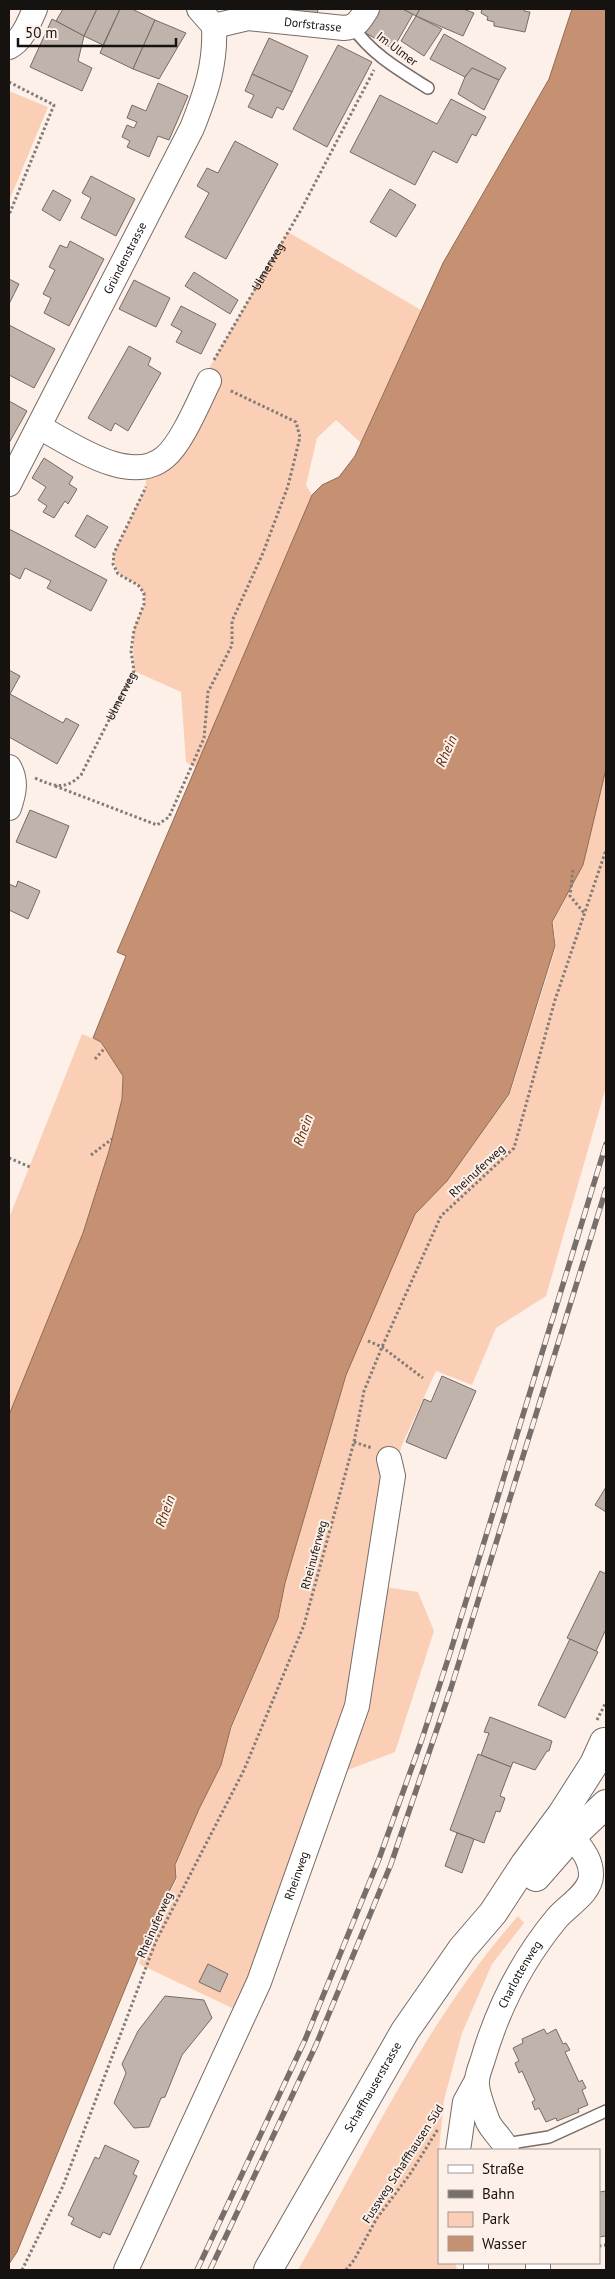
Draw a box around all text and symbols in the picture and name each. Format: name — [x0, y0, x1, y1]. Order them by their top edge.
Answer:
street label: Dorfstrasse — [283, 14, 342, 35]
scale bar — [18, 15, 175, 47]
text: 50 m — [25, 23, 58, 42]
street label: Im Ulmer — [374, 28, 421, 69]
street label: Gründenstrasse — [100, 219, 149, 296]
street label: Ulmerweg — [248, 240, 287, 293]
street label: Ulmerweg — [102, 669, 139, 723]
water label: Rhein — [431, 732, 461, 770]
water label: Rhein — [289, 1112, 317, 1148]
street label: Rheinuferweg — [446, 1141, 508, 1200]
water label: Rhein — [151, 1493, 179, 1529]
street label: Rheinuferweg — [297, 1519, 330, 1591]
street label: Rheinweg — [281, 1849, 312, 1902]
street label: Rheinuferweg — [133, 1889, 176, 1960]
street label: Charlottenweg — [495, 1937, 545, 2010]
street label: Schaffhauserstrasse — [341, 2039, 404, 2135]
street label: Fussweg Schaffhausen Süd — [359, 2102, 447, 2226]
legend — [438, 2149, 600, 2264]
text: Straße — [482, 2159, 524, 2178]
text: Bahn — [482, 2184, 515, 2203]
text: Park — [482, 2209, 510, 2228]
text: Wasser — [482, 2234, 527, 2253]

